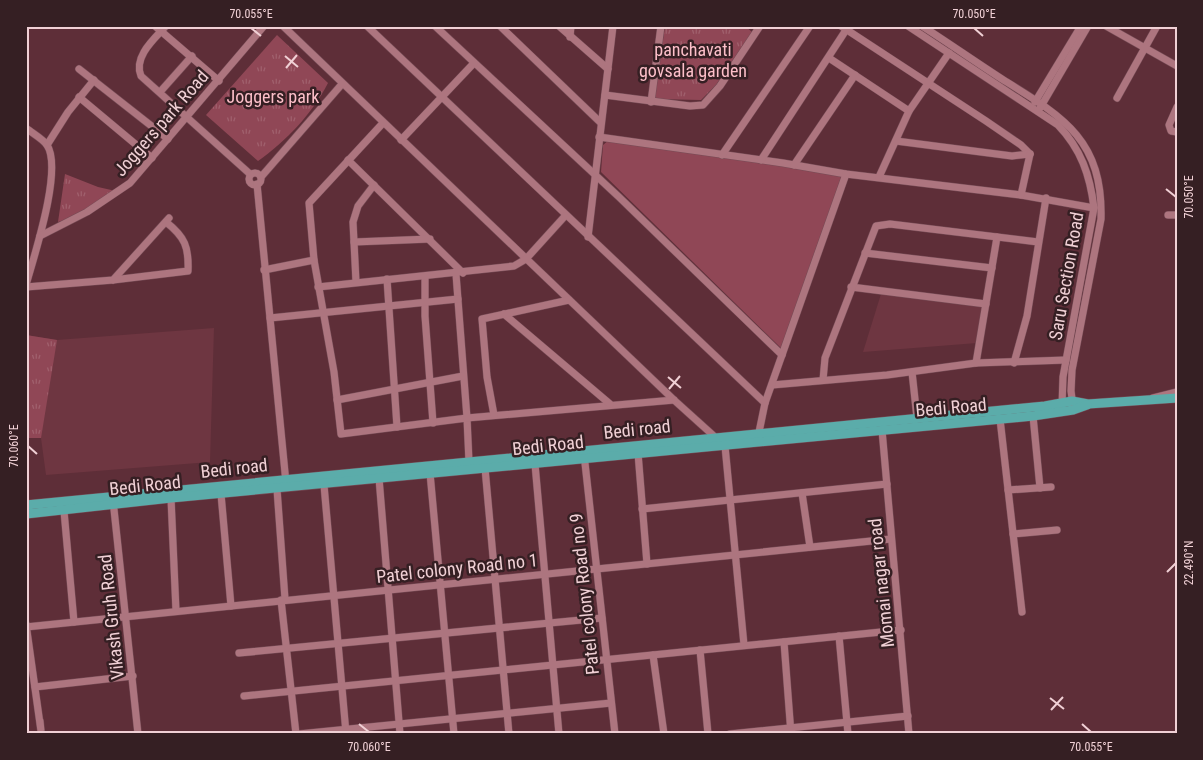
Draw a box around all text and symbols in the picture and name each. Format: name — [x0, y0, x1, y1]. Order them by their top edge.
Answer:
text: 70.055°E — [229, 7, 273, 21]
text: 70.050°E — [952, 7, 996, 21]
park label: panchavati govsala garden — [639, 39, 747, 81]
street label: Joggers park Road — [109, 66, 213, 180]
park label: Joggers park — [227, 86, 319, 107]
text: 70.050°E — [1182, 175, 1196, 219]
street label: Saru Section Road — [1044, 210, 1088, 342]
street label: Bedi Road — [914, 393, 988, 421]
street label: Bedi road — [602, 415, 672, 443]
text: 70.060°E — [7, 424, 21, 468]
street label: Bedi Road — [511, 431, 585, 459]
street label: Bedi road — [199, 454, 269, 482]
street label: Bedi Road — [108, 471, 182, 499]
street label: Patel colony Road no 9 — [565, 512, 603, 676]
street label: Momai nagar road — [864, 518, 898, 648]
text: 22.490°N — [1182, 541, 1196, 585]
street label: Patel colony Road no 1 — [375, 549, 539, 587]
street label: Vikash Gruh Road — [94, 553, 128, 681]
text: 70.060°E — [347, 740, 391, 754]
text: 70.055°E — [1069, 740, 1113, 754]

